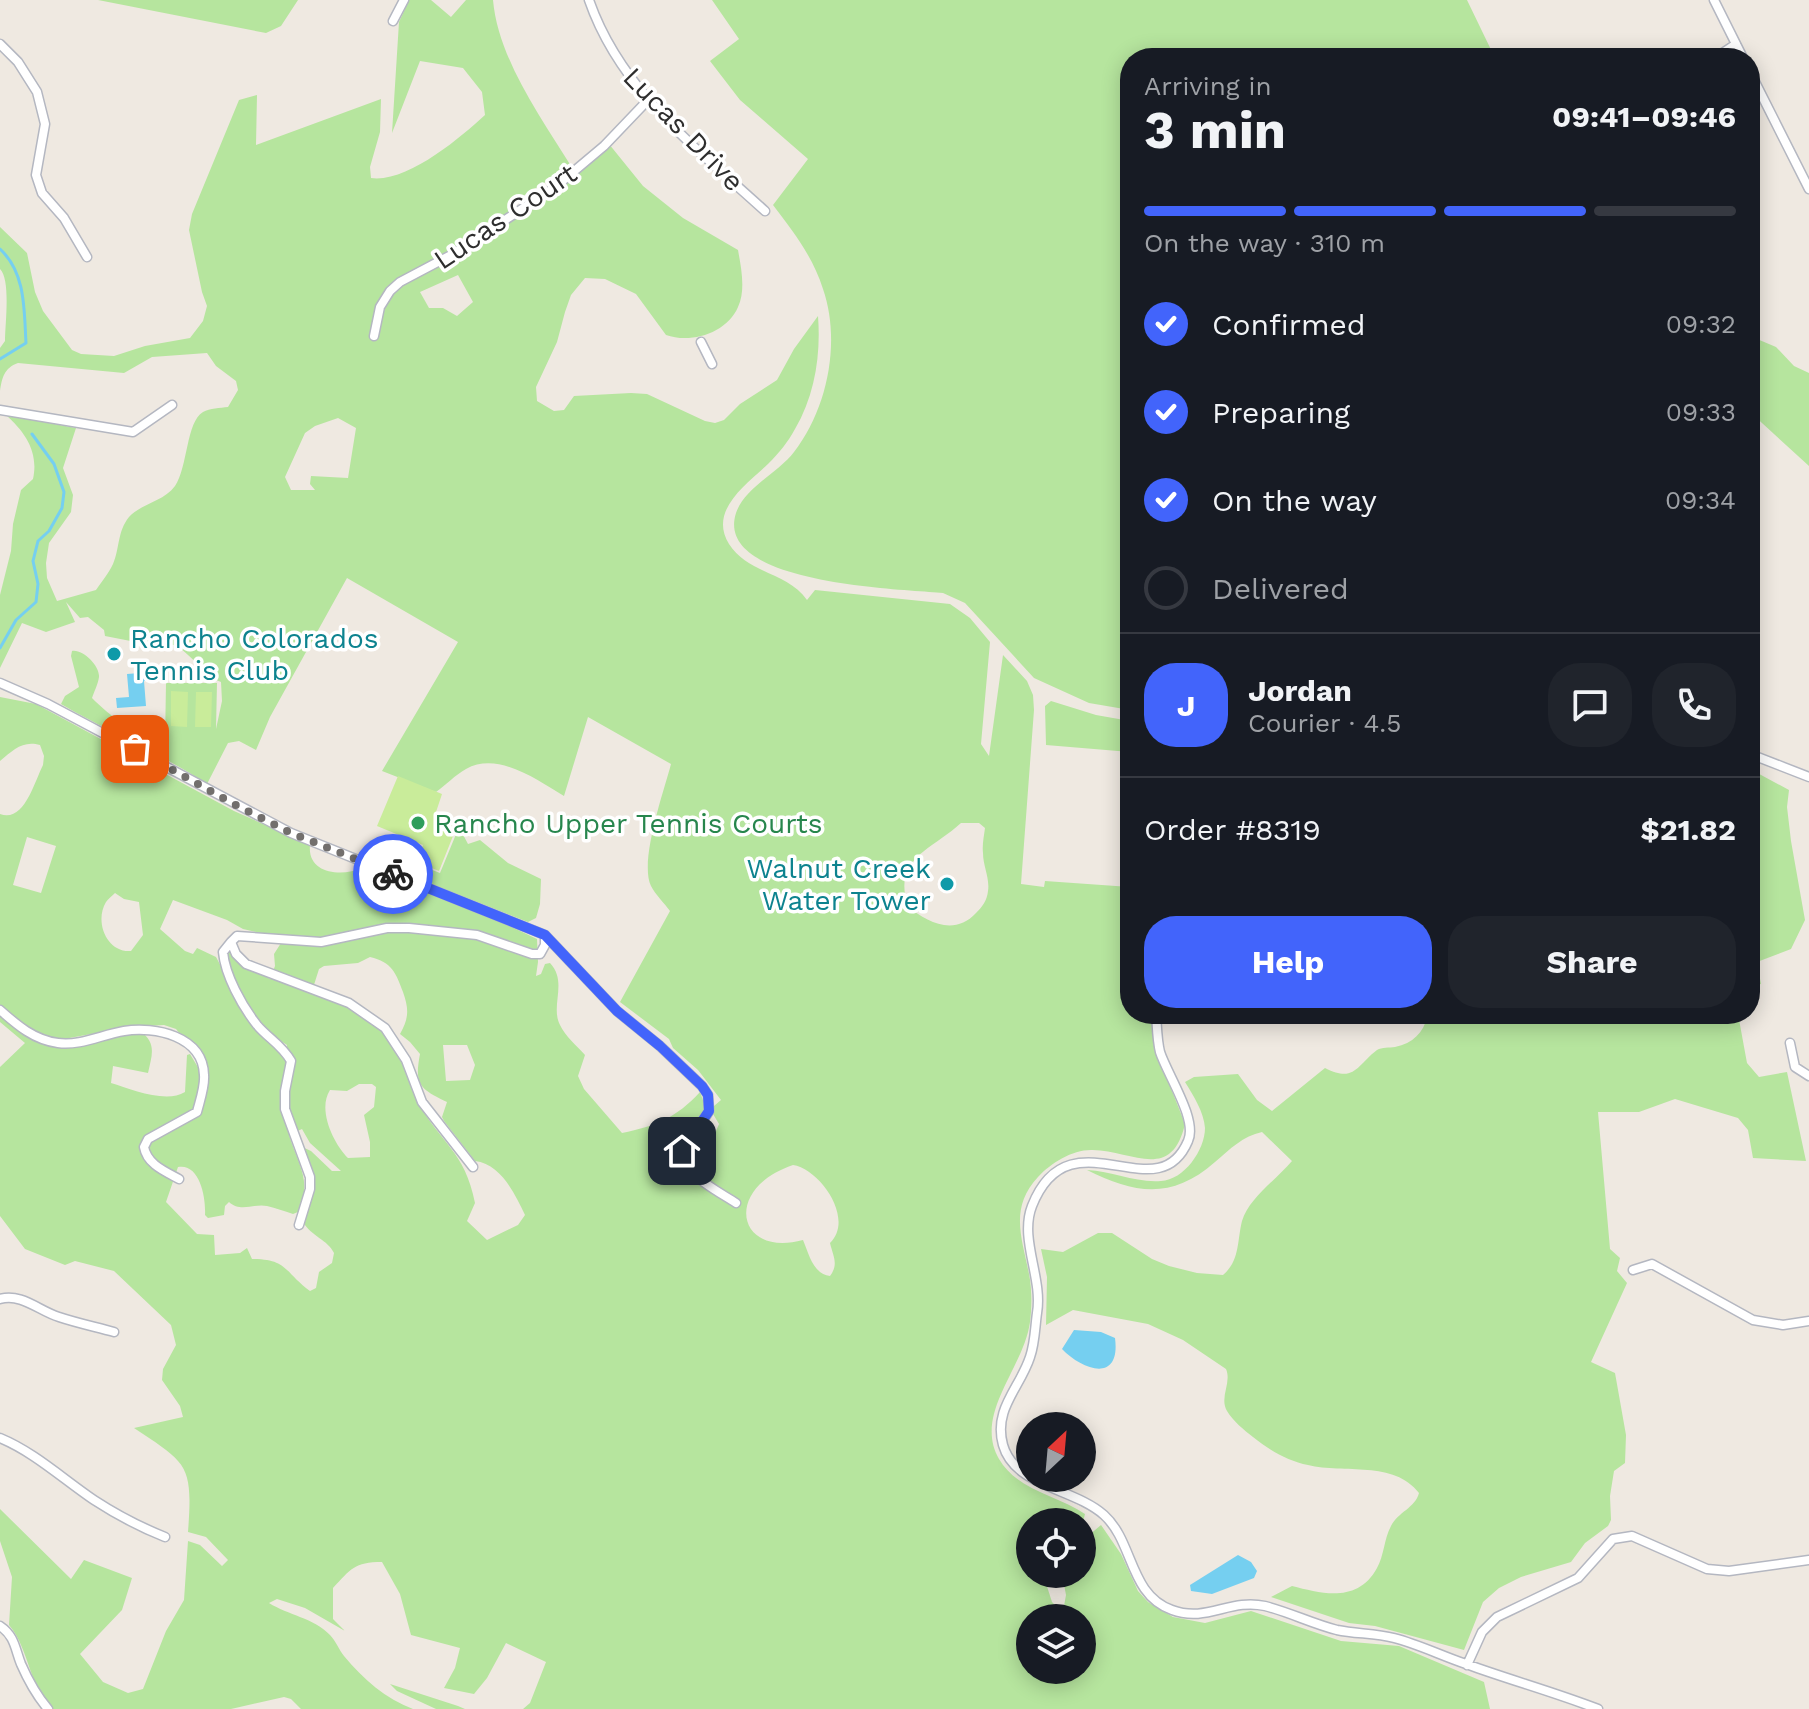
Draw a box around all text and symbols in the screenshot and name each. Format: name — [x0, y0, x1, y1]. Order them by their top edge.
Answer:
street label: Lucas Drive — [616, 61, 751, 198]
text: Arriving in — [1144, 71, 1272, 101]
text: 09:41–09:46 — [1552, 99, 1736, 134]
text: 3 min — [1144, 100, 1286, 161]
street label: Lucas Court — [428, 156, 583, 276]
text: On the way · 310 m — [1144, 228, 1385, 258]
icon: check — [1144, 302, 1188, 346]
text: Confirmed — [1212, 307, 1366, 342]
text: 09:32 — [1666, 309, 1736, 339]
icon: check — [1144, 390, 1188, 434]
text: Preparing — [1212, 395, 1350, 430]
text: 09:33 — [1666, 397, 1736, 427]
icon: check — [1144, 478, 1188, 522]
text: On the way — [1212, 483, 1377, 518]
text: 09:34 — [1665, 485, 1736, 515]
text: Delivered — [1212, 571, 1349, 606]
place label: Rancho Colorados Tennis Club — [130, 622, 379, 687]
marker: Rancho Colorados Tennis Club — [105, 645, 123, 663]
button: chat — [1548, 663, 1632, 747]
button: phone — [1652, 663, 1736, 747]
text: Jordan — [1248, 673, 1352, 708]
text: J — [1177, 688, 1195, 723]
text: Courier · 4.5 — [1248, 708, 1401, 738]
pin — [101, 715, 169, 783]
icon: bag — [113, 727, 157, 771]
place label: Rancho Upper Tennis Courts — [434, 807, 822, 840]
text: Order #8319 — [1144, 812, 1321, 847]
text: $21.82 — [1641, 812, 1736, 847]
marker: Rancho Upper Tennis Courts — [409, 814, 427, 832]
courier — [353, 834, 433, 914]
icon: bike — [371, 852, 415, 896]
place label: Walnut Creek Water Tower — [747, 852, 931, 917]
marker: Walnut Creek Water Tower — [938, 875, 956, 893]
button: Help — [1144, 916, 1432, 1008]
button: Share — [1448, 916, 1736, 1008]
pin — [648, 1117, 716, 1185]
icon: home — [660, 1129, 704, 1173]
north arrow — [1016, 1412, 1096, 1492]
map controls — [1016, 1412, 1096, 1684]
button: locate — [1016, 1508, 1096, 1588]
button: layers — [1016, 1604, 1096, 1684]

